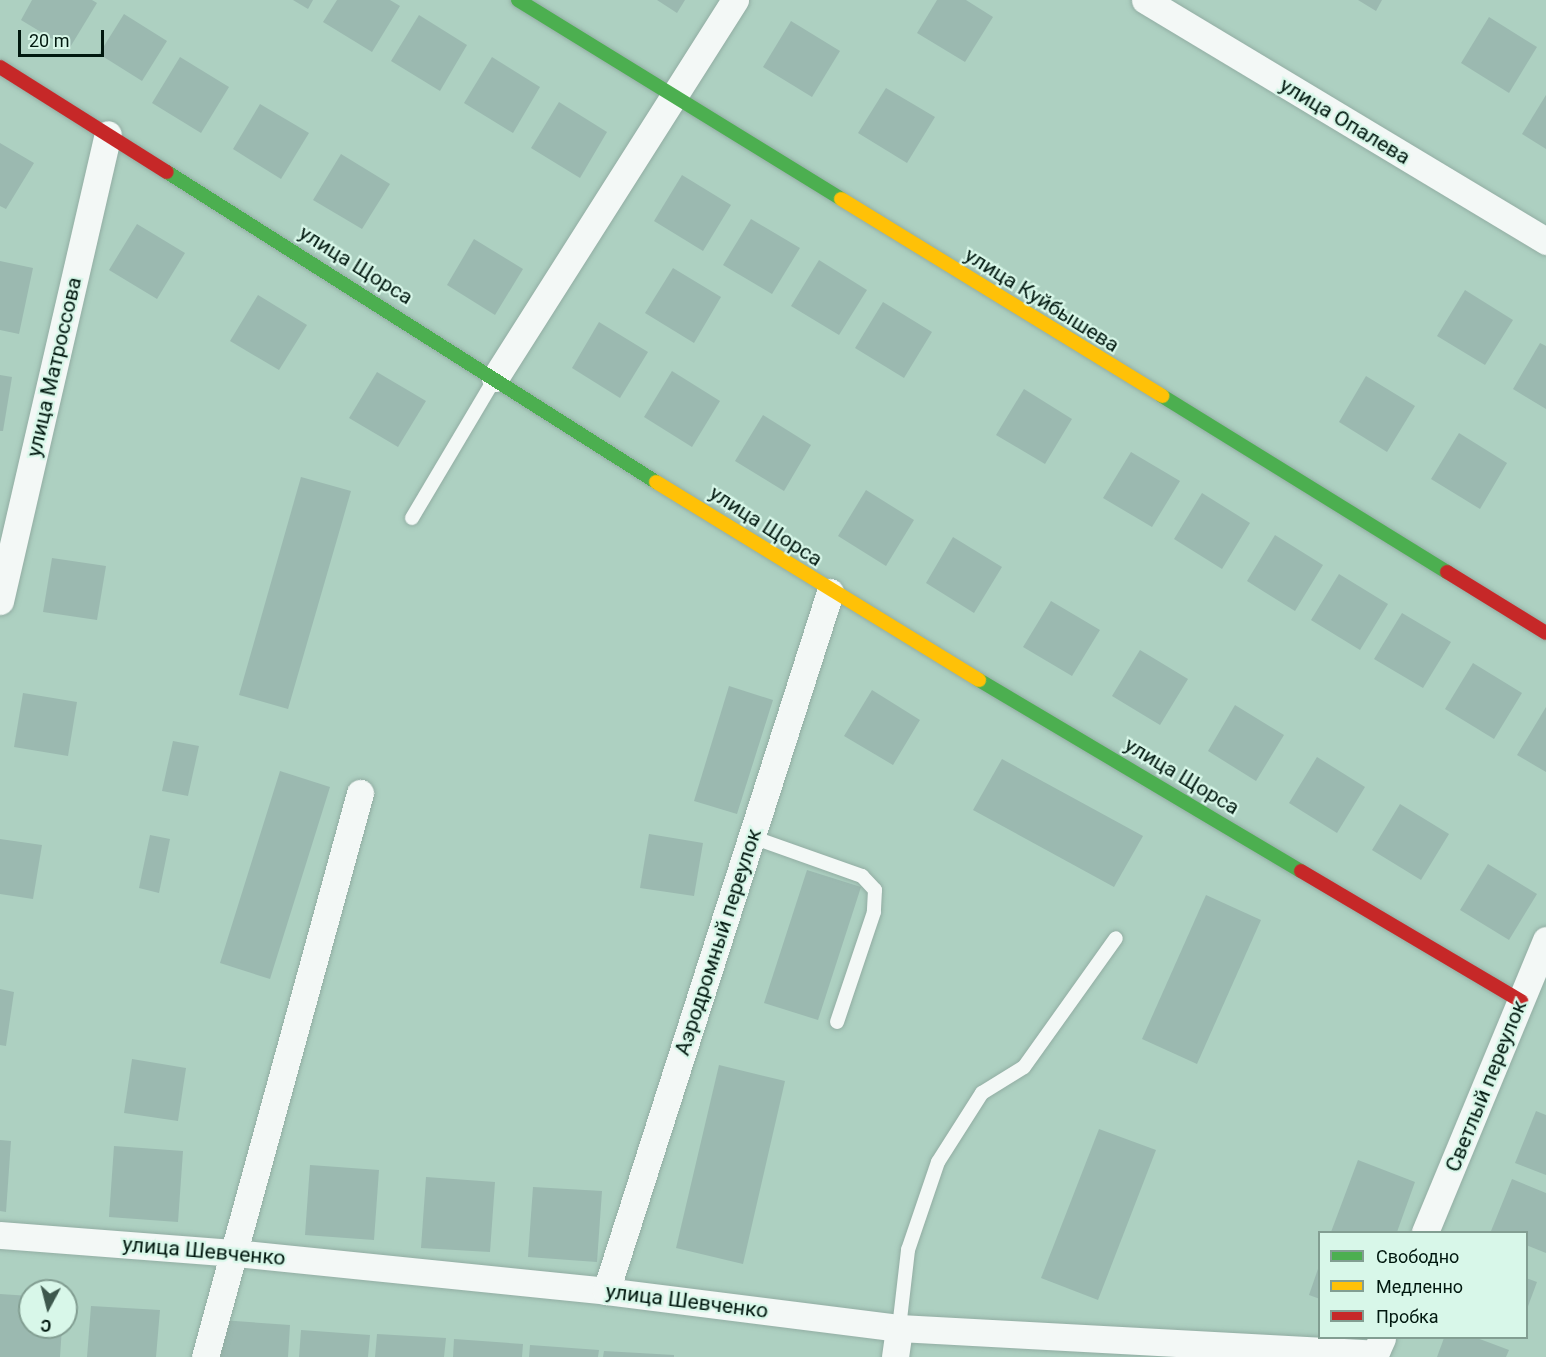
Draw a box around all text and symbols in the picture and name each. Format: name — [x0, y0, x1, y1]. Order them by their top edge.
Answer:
scale bar — [21, 18, 106, 56]
text: 20 m — [29, 30, 69, 51]
street label: улица Опалева — [1275, 72, 1415, 170]
street label: улица Щорса — [294, 220, 418, 310]
street label: улица Куйбышева — [960, 242, 1124, 358]
street label: улица Матроссова — [21, 275, 87, 459]
street label: улица Щорса — [705, 480, 827, 572]
street label: улица Щорса — [1120, 732, 1244, 820]
street label: Аэродромный переулок — [669, 825, 767, 1059]
street label: Светлый переулок — [1440, 997, 1532, 1175]
street label: улица Шевченко — [121, 1231, 287, 1271]
legend — [1318, 1231, 1528, 1339]
text: Свободно — [1376, 1246, 1459, 1267]
text: Медленно — [1376, 1276, 1463, 1297]
north arrow — [18, 1279, 78, 1339]
street label: улица Шевченко — [604, 1279, 770, 1323]
text: Пробка — [1376, 1306, 1439, 1327]
text: С — [40, 1315, 52, 1335]

